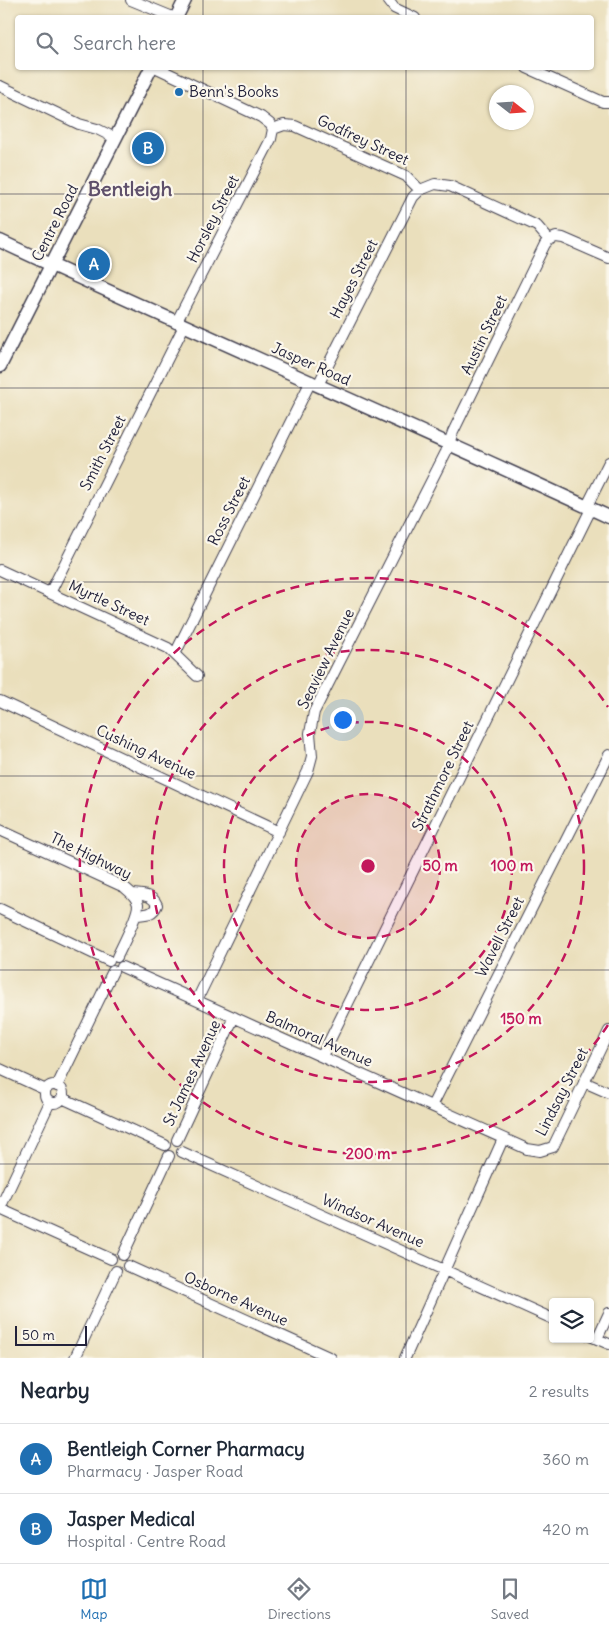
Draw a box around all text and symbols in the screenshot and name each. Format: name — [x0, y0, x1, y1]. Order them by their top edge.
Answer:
search box — [15, 15, 594, 70]
icon: search — [33, 29, 61, 57]
text: Search here — [73, 31, 176, 55]
place label: Benn's Books — [189, 82, 279, 101]
north arrow — [489, 85, 534, 130]
marker: Benn's Books — [173, 86, 185, 98]
street label: Godfrey Street — [314, 110, 412, 169]
pin: B — [132, 129, 164, 167]
street label: Horsley Street — [182, 172, 243, 266]
district label: Bentleigh — [88, 176, 173, 201]
street label: Centre Road — [27, 181, 82, 264]
street label: Hayes Street — [326, 236, 382, 322]
pin: A — [78, 245, 110, 283]
street label: Austin Street — [456, 292, 511, 378]
street label: Jasper Road — [269, 338, 354, 389]
street label: Smith Street — [75, 412, 130, 494]
street label: Ross Street — [203, 473, 254, 549]
street label: Myrtle Street — [66, 576, 153, 630]
street label: Seaview Avenue — [293, 605, 358, 712]
your location — [330, 707, 356, 733]
street label: Strathmore Street — [408, 718, 477, 834]
street label: Cushing Avenue — [93, 720, 199, 783]
street label: The Highway — [48, 828, 135, 883]
text: 50 m — [422, 856, 458, 875]
text: 100 m — [491, 856, 533, 875]
centre of rings — [359, 857, 377, 875]
street label: Wavell Street — [471, 894, 528, 980]
street label: Balmoral Avenue — [263, 1006, 376, 1071]
text: 150 m — [500, 1009, 542, 1028]
street label: St James Avenue — [159, 1017, 224, 1129]
street label: Lindsay Street — [531, 1044, 592, 1139]
text: 200 m — [346, 1144, 390, 1163]
street label: Windsor Avenue — [319, 1190, 427, 1252]
street label: Osborne Avenue — [181, 1267, 291, 1330]
map controls — [549, 1298, 594, 1343]
button: layers — [549, 1298, 594, 1343]
scale bar — [15, 1323, 88, 1346]
text: 50 m — [22, 1326, 55, 1344]
text: Nearby — [20, 1377, 90, 1404]
text: 2 results — [529, 1381, 589, 1401]
text: Bentleigh Corner Pharmacy — [67, 1437, 305, 1461]
text: A — [31, 1449, 41, 1469]
text: 360 m — [542, 1449, 589, 1469]
text: Pharmacy · Jasper Road — [67, 1461, 243, 1481]
text: Jasper Medical — [67, 1507, 195, 1531]
text: B — [31, 1519, 41, 1539]
text: 420 m — [543, 1519, 589, 1539]
text: Hospital · Centre Road — [67, 1531, 226, 1551]
tab: Map — [80, 1575, 108, 1623]
tab: Directions — [268, 1575, 331, 1623]
tab: Saved — [491, 1575, 529, 1623]

